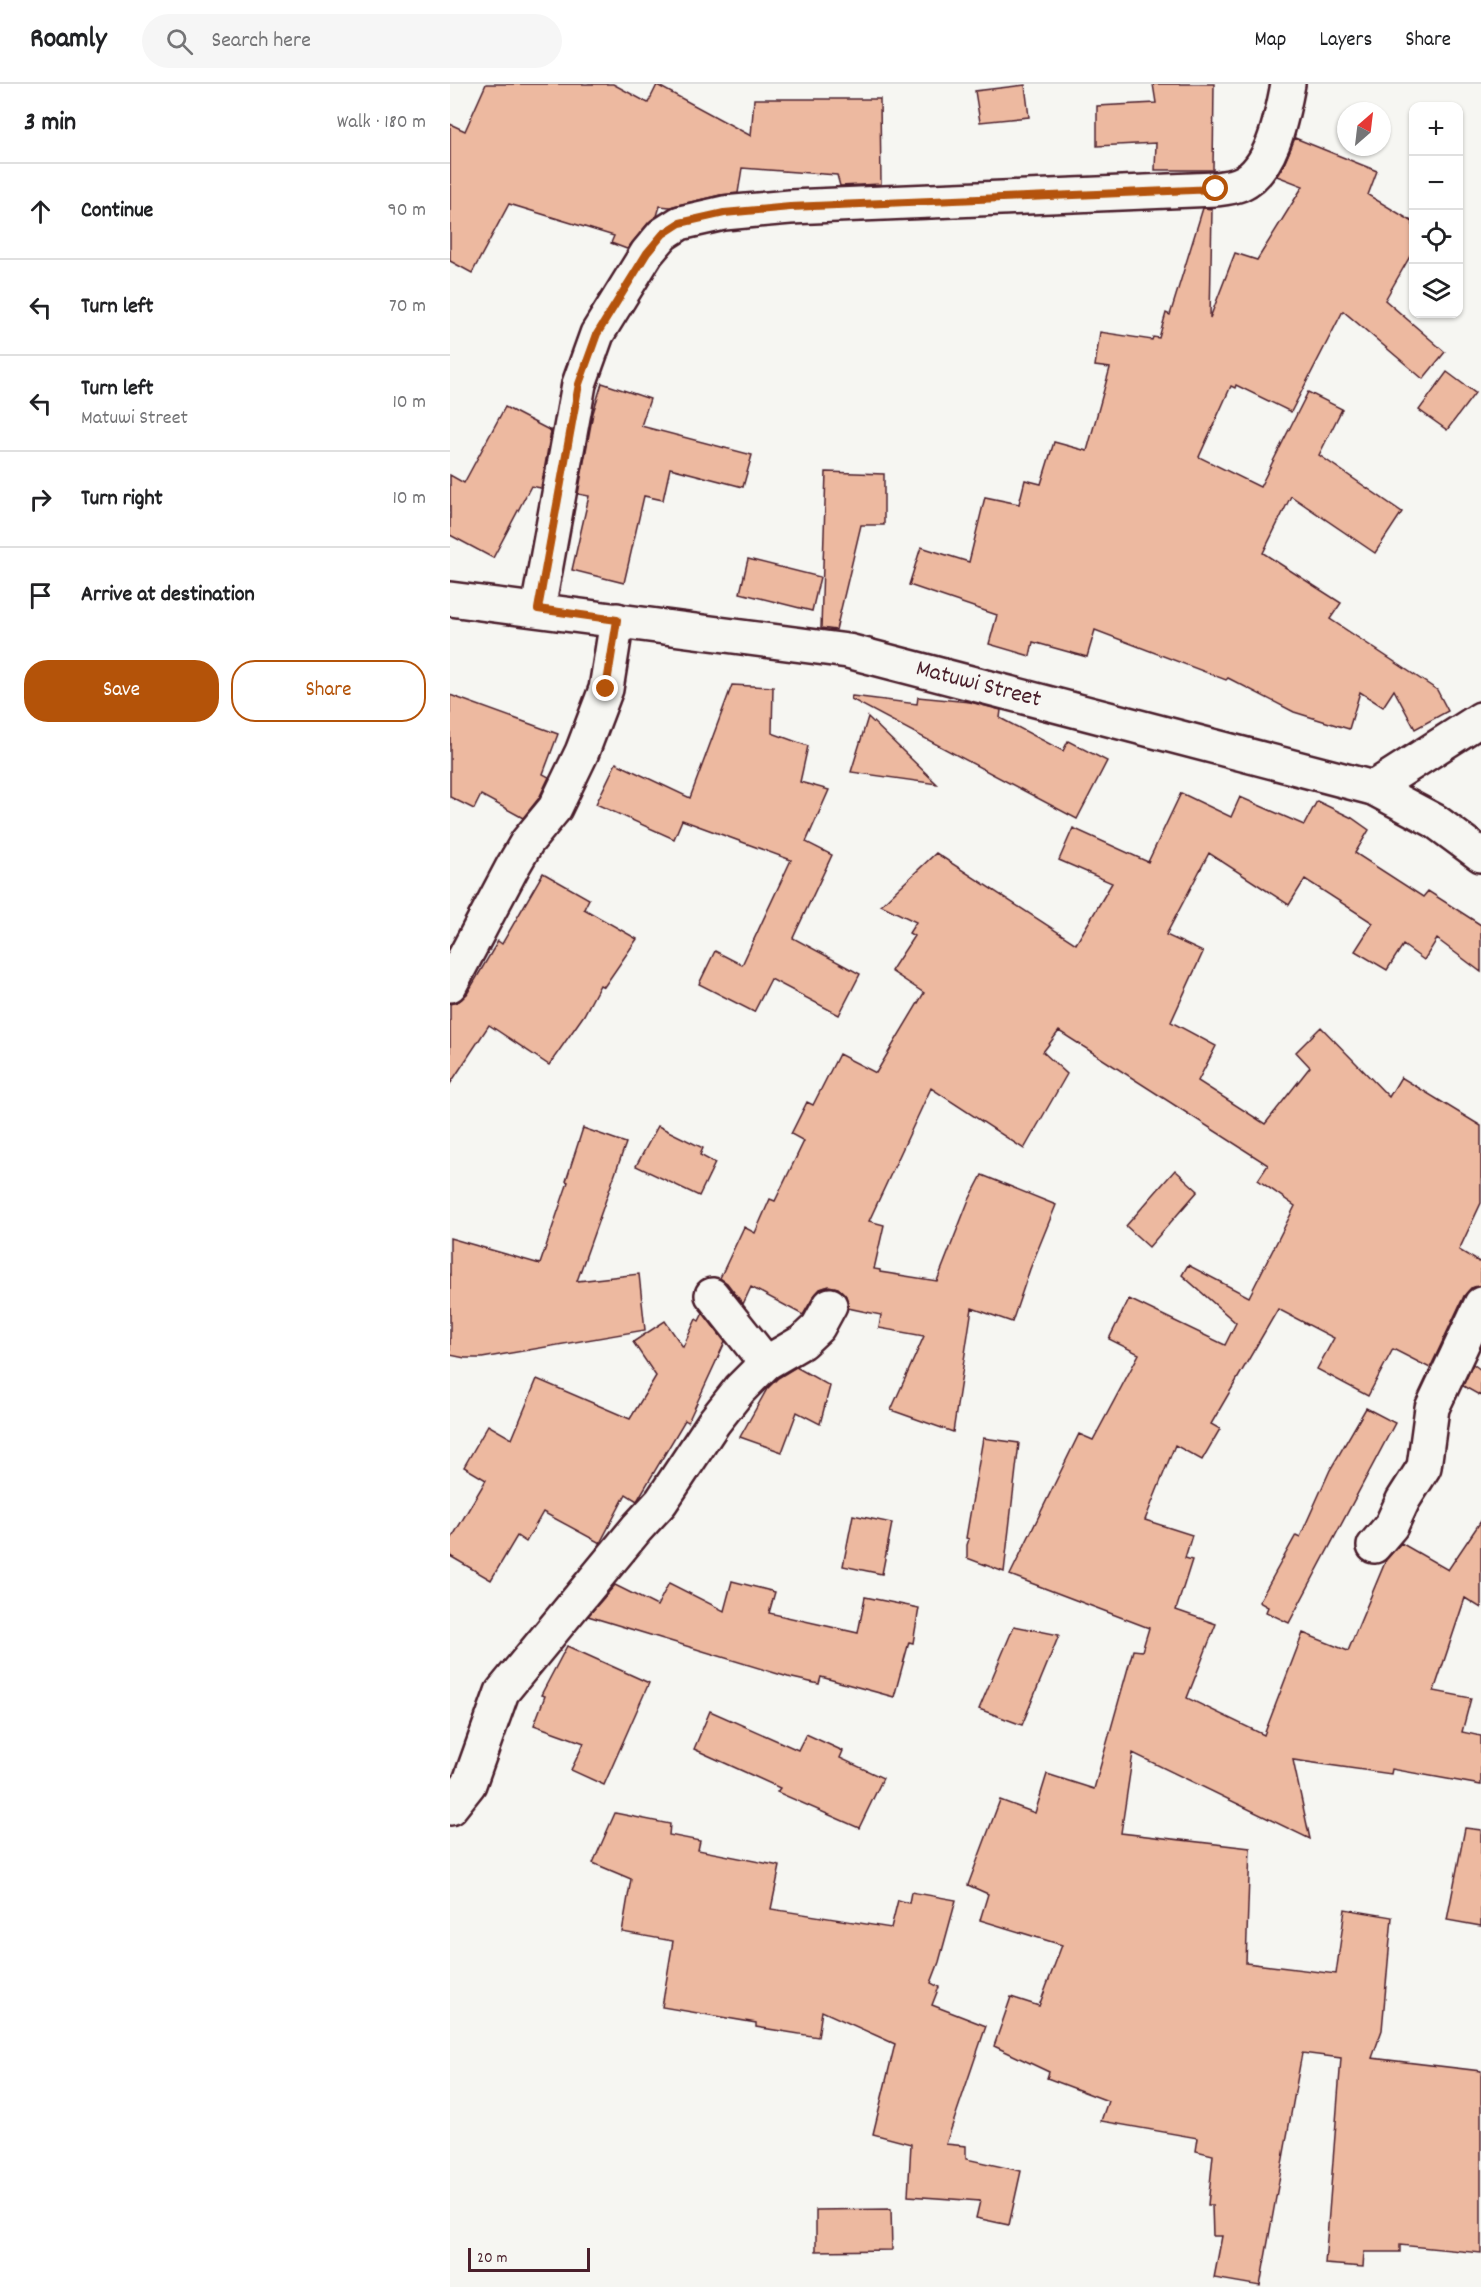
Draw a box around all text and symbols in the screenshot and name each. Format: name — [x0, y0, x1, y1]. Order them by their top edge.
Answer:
search box — [142, 14, 562, 68]
text: Roamly — [30, 21, 106, 61]
icon: search — [163, 25, 196, 58]
text: Search here — [211, 26, 311, 57]
text: Map — [1255, 26, 1286, 56]
text: Layers — [1319, 26, 1372, 56]
text: Share — [1405, 26, 1451, 56]
north arrow — [1337, 102, 1391, 156]
map controls — [1409, 102, 1463, 318]
button: + — [1409, 102, 1463, 156]
text: 3 min — [24, 105, 76, 142]
text: Walk · 180 m — [337, 109, 426, 137]
button: − — [1409, 156, 1463, 210]
route start — [1202, 175, 1228, 201]
icon: ahead — [24, 195, 57, 228]
text: Continue — [81, 196, 153, 227]
text: 90 m — [388, 197, 426, 225]
button: locate — [1409, 210, 1463, 264]
button: layers — [1409, 264, 1463, 318]
icon: left — [24, 291, 57, 324]
text: Turn left — [81, 292, 153, 323]
text: 70 m — [389, 293, 426, 321]
text: Turn left — [81, 374, 153, 405]
icon: left — [24, 387, 57, 420]
text: 10 m — [392, 389, 426, 417]
text: Matuwi Street — [81, 405, 188, 433]
icon: right — [24, 483, 57, 516]
text: Turn right — [81, 484, 163, 515]
text: 10 m — [392, 485, 426, 513]
icon: arrive — [24, 579, 57, 612]
text: Arrive at destination — [81, 580, 255, 611]
street label: Matuwi Street — [912, 652, 1045, 718]
button: Save — [24, 660, 219, 722]
button: Share — [231, 660, 426, 722]
route end — [592, 675, 618, 701]
scale bar — [468, 2245, 590, 2272]
text: 20 m — [477, 2247, 507, 2270]

